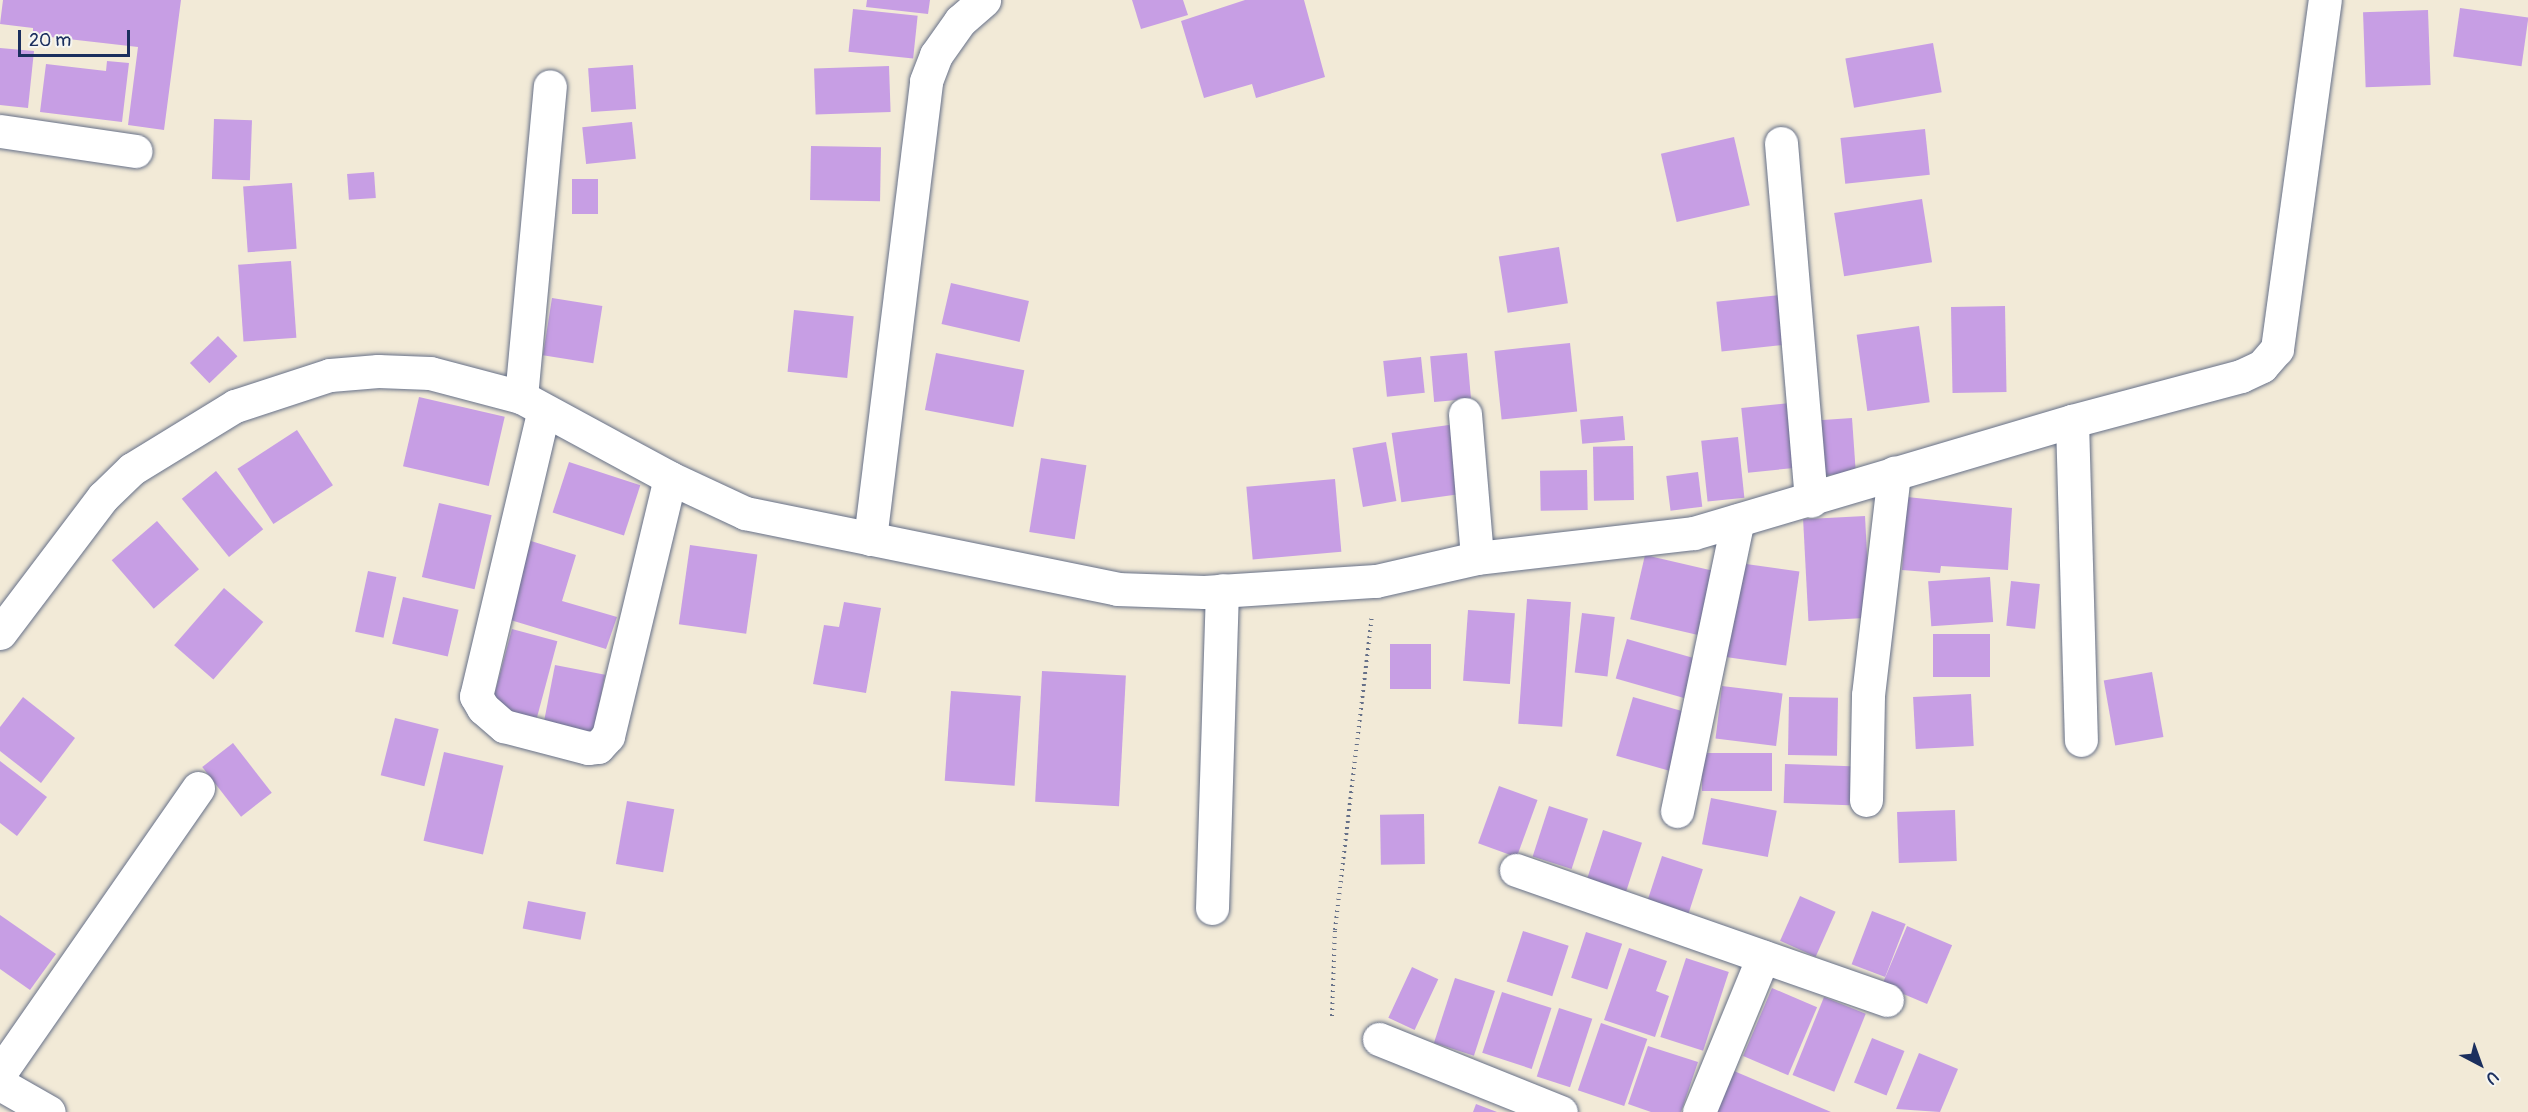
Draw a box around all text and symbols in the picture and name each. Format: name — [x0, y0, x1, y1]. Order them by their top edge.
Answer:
scale bar — [21, 18, 134, 56]
text: 20 m — [29, 29, 71, 52]
north arrow — [2450, 1034, 2510, 1094]
text: U — [2481, 1067, 2502, 1089]

